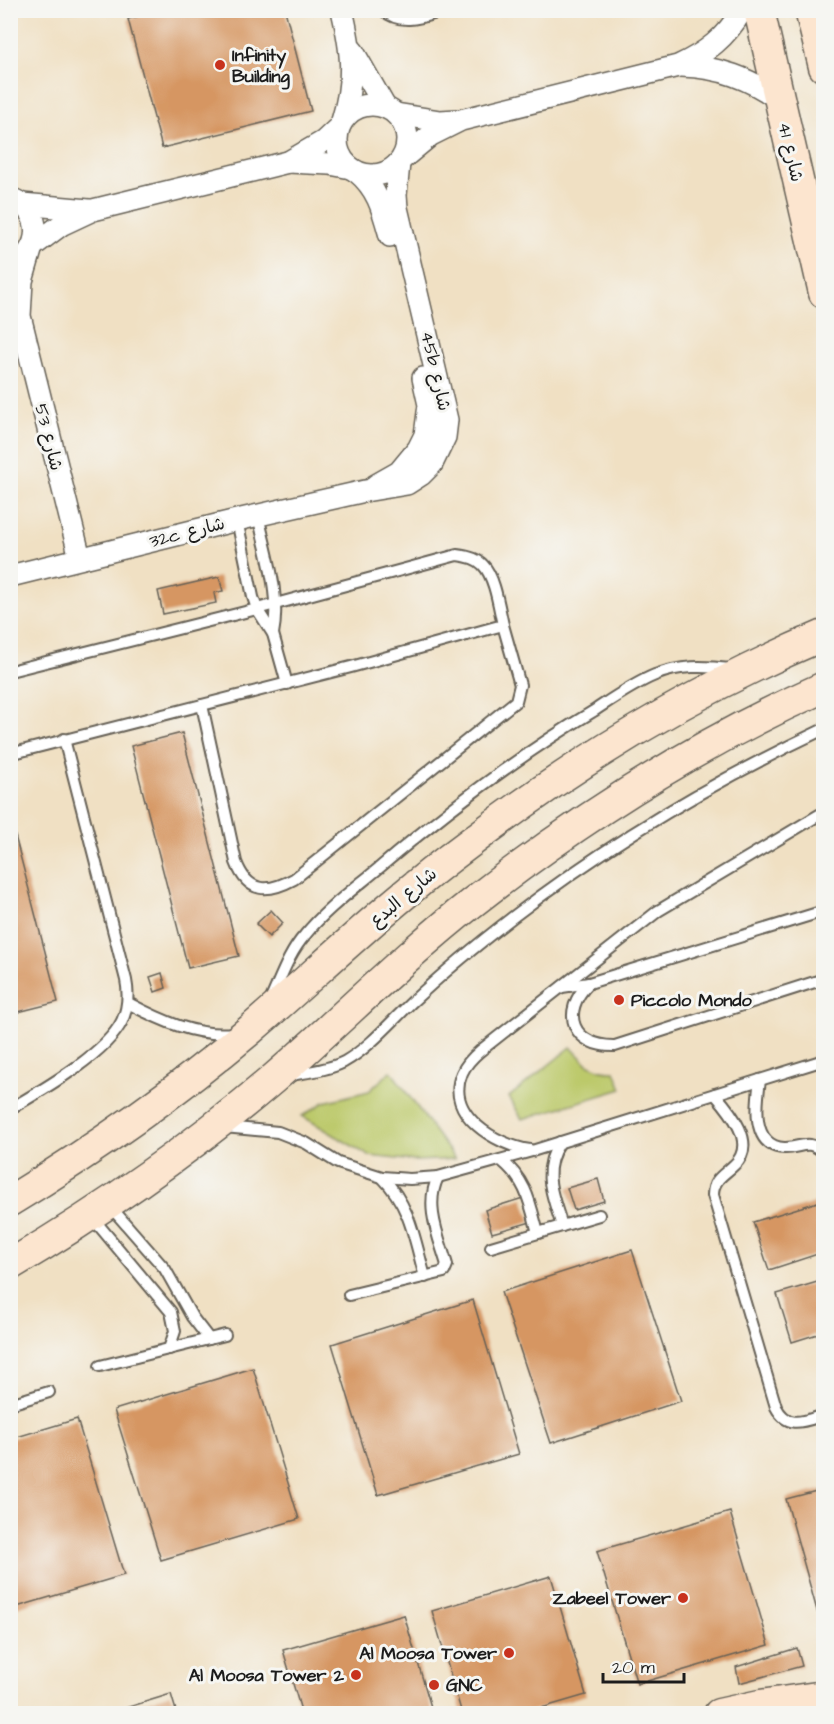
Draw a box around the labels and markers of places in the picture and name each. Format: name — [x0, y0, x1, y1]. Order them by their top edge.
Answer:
place label: Infinity Building — [232, 43, 290, 90]
marker: Infinity Building — [213, 58, 227, 72]
place label: Piccolo Mondo — [631, 988, 753, 1013]
marker: Piccolo Mondo — [612, 993, 626, 1007]
place label: Zabeel Tower — [553, 1586, 671, 1611]
marker: Zabeel Tower — [676, 1591, 690, 1605]
place label: Al Moosa Tower — [359, 1641, 497, 1666]
marker: Al Moosa Tower — [502, 1646, 516, 1660]
place label: Al Moosa Tower 2 — [189, 1663, 345, 1688]
marker: Al Moosa Tower 2 — [349, 1668, 363, 1682]
place label: GNC — [446, 1673, 483, 1698]
marker: GNC — [427, 1678, 441, 1692]

